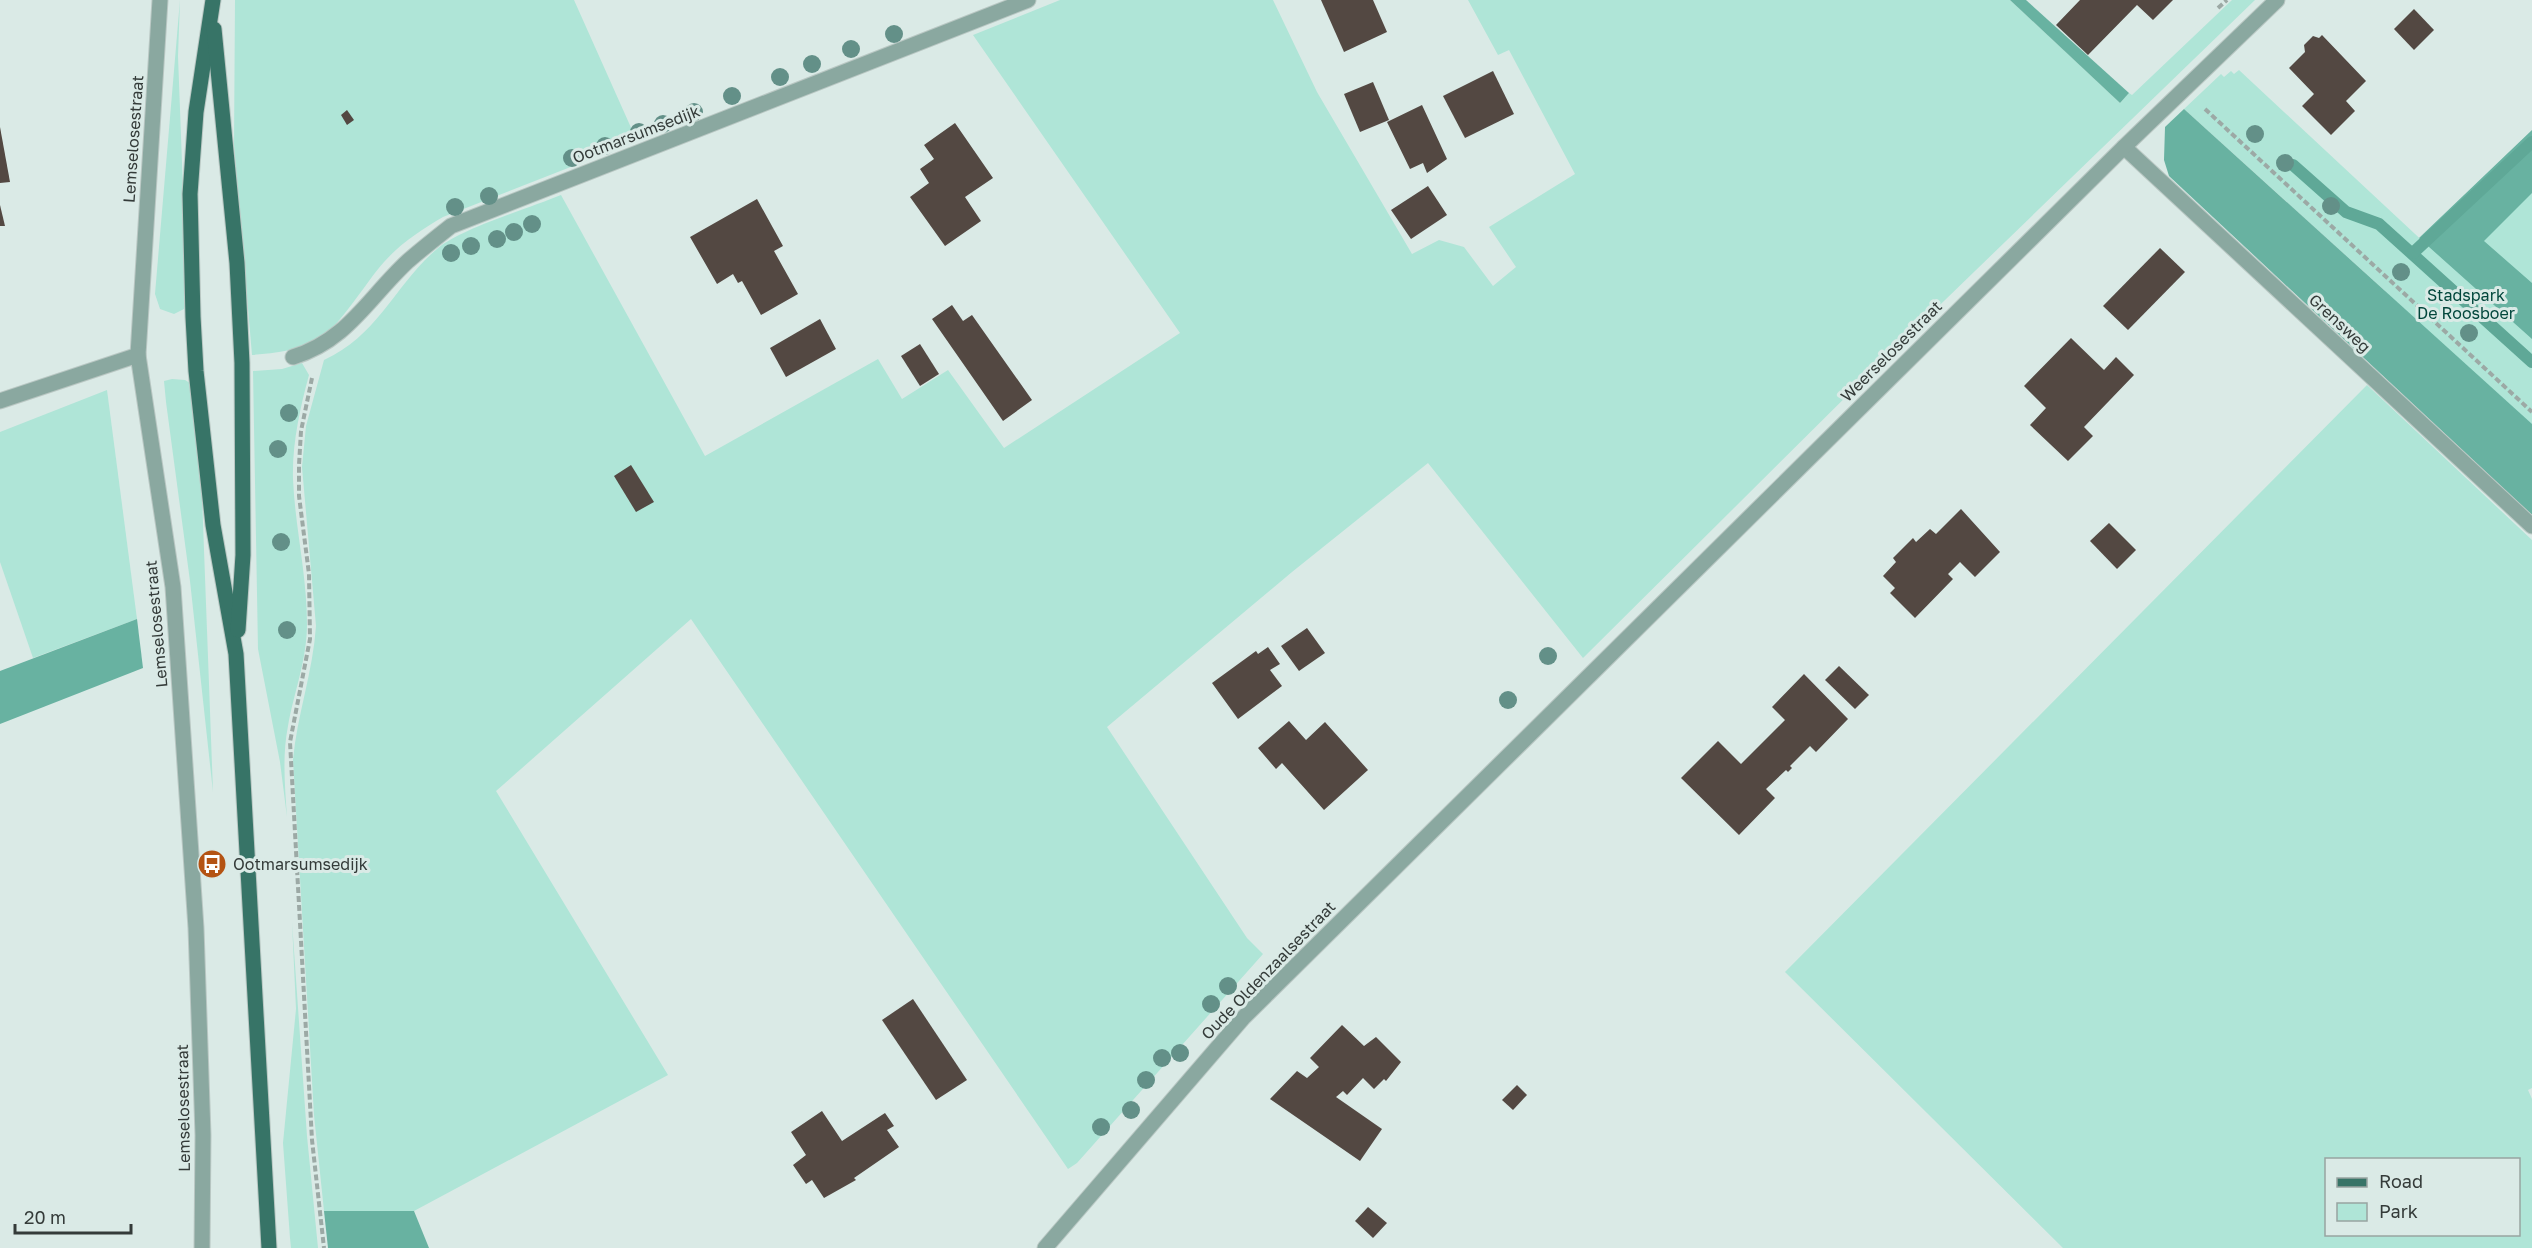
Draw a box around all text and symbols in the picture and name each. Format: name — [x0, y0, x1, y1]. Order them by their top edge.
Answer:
street label: Lemselosestraat — [119, 75, 147, 203]
street label: Ootmarsumsedijk — [569, 101, 703, 167]
park label: Stadspark De Roosboer — [2417, 285, 2515, 323]
street label: Grensweg — [2305, 289, 2375, 357]
street label: Weerselosestraat — [1836, 296, 1946, 406]
street label: Lemselosestraat — [140, 559, 172, 689]
bus stop icon: Ootmarsumsedijk — [196, 848, 228, 880]
place label: Ootmarsumsedijk — [233, 854, 368, 874]
street label: Oude Oldenzaalsestraat — [1197, 897, 1339, 1043]
street label: Lemselosestraat — [172, 1044, 194, 1172]
legend — [2325, 1158, 2520, 1236]
text: Road — [2379, 1170, 2423, 1192]
scale bar — [15, 1197, 130, 1235]
text: Park — [2379, 1200, 2418, 1222]
text: 20 m — [24, 1206, 66, 1228]

